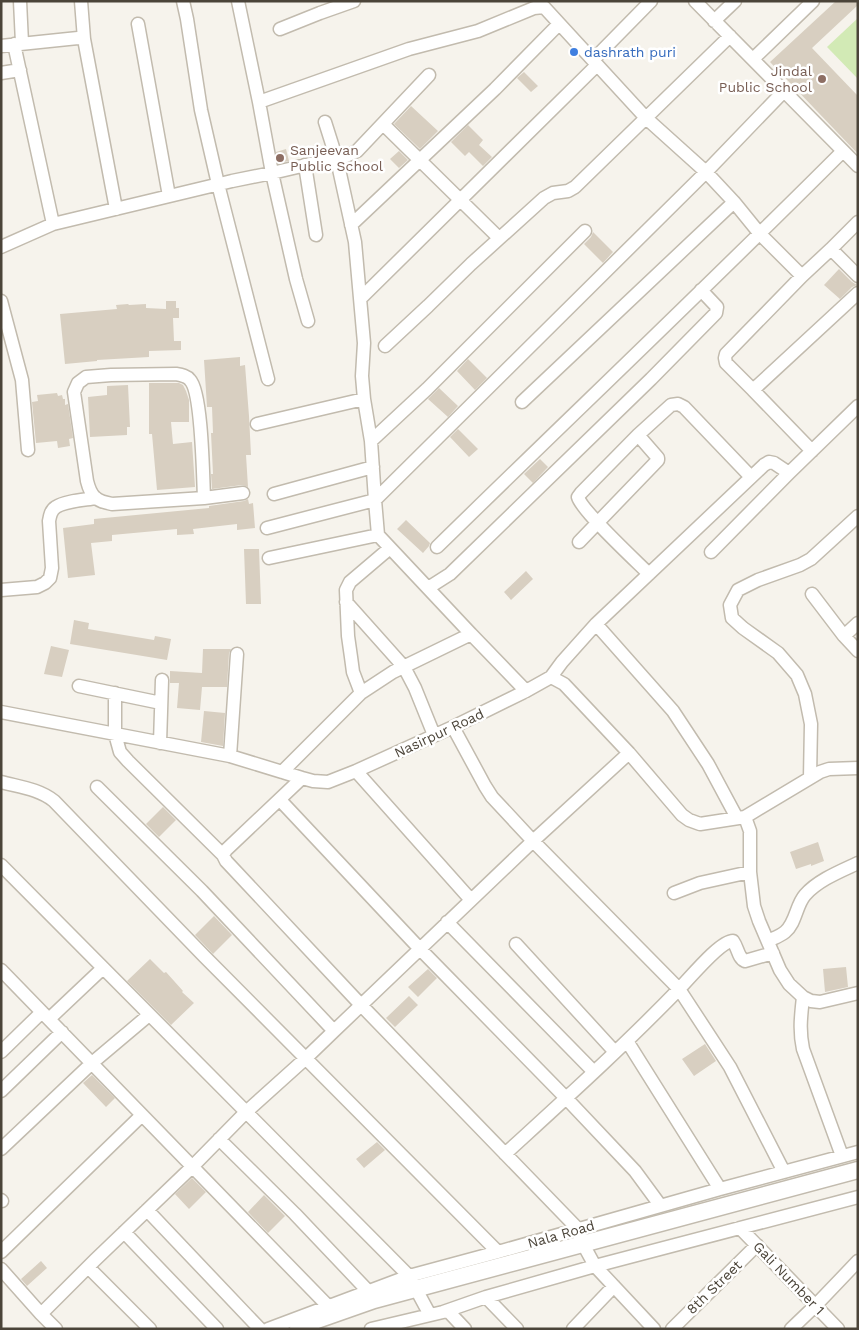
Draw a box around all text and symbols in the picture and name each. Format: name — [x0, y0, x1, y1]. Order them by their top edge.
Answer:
place label: dashrath puri — [584, 44, 676, 60]
marker: dashrath puri — [568, 46, 580, 58]
place label: Jindal Public School — [719, 63, 813, 95]
marker: Jindal Public School — [816, 73, 828, 85]
place label: Sanjeevan Public School — [290, 142, 384, 174]
marker: Sanjeevan Public School — [274, 152, 286, 164]
street label: Nasirpur Road — [392, 705, 486, 761]
street label: Nala Road — [526, 1217, 596, 1251]
street label: Gali Number 1 — [750, 1238, 828, 1318]
street label: 8th Street — [683, 1257, 745, 1317]

